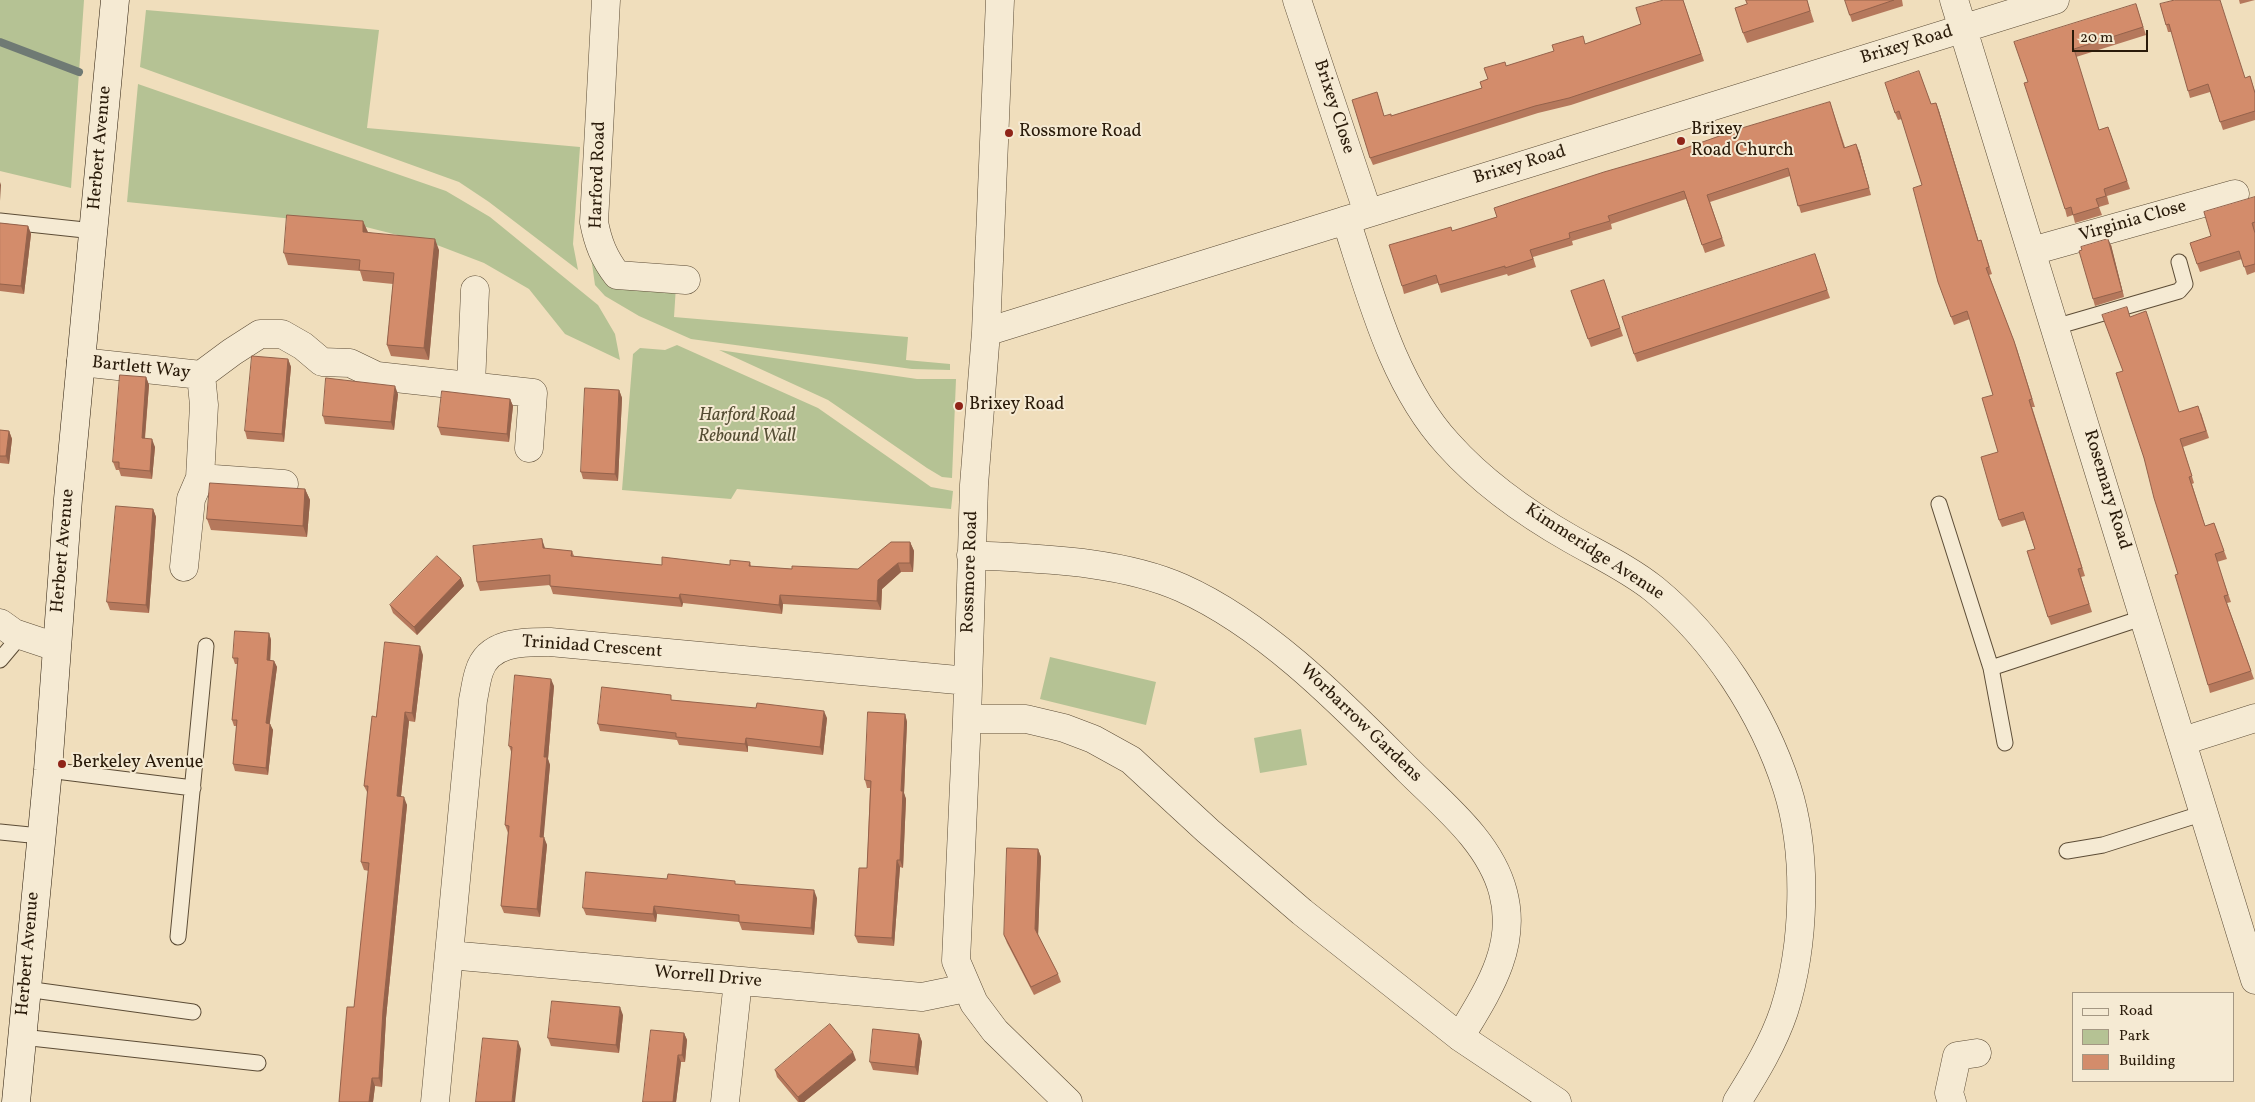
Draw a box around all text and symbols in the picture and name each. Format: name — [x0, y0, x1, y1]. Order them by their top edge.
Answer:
scale bar — [2075, 20, 2151, 52]
street label: Brixey Road — [1858, 22, 1956, 70]
text: 20 m — [2080, 28, 2113, 49]
street label: Brixey Close — [1308, 57, 1358, 157]
street label: Herbert Avenue — [85, 85, 117, 211]
place label: Brixey Road Church — [1691, 120, 1794, 162]
street label: Harford Road — [586, 121, 612, 229]
place label: Rossmore Road — [1019, 122, 1142, 144]
marker: Rossmore Road — [1003, 127, 1015, 139]
marker: Brixey Road Church — [1675, 135, 1687, 147]
street label: Brixey Road — [1471, 142, 1569, 190]
street label: Virginia Close — [2077, 196, 2189, 248]
street label: Bartlett Way — [91, 353, 191, 385]
place label: Brixey Road — [969, 395, 1065, 417]
marker: Brixey Road — [953, 400, 965, 412]
park label: Harford Road Rebound Wall — [698, 406, 796, 448]
street label: Rosemary Road — [2078, 427, 2134, 553]
street label: Herbert Avenue — [48, 488, 80, 614]
street label: Kimmeridge Avenue — [1520, 500, 1668, 606]
street label: Rossmore Road — [958, 510, 984, 634]
street label: Trinidad Crescent — [521, 632, 663, 664]
street label: Worbarrow Gardens — [1294, 660, 1426, 788]
place label: Berkeley Avenue — [72, 753, 203, 775]
marker: Berkeley Avenue — [56, 758, 68, 770]
street label: Herbert Avenue — [13, 891, 45, 1017]
street label: Worrell Drive — [653, 963, 763, 993]
legend — [2072, 992, 2235, 1082]
text: Road — [2119, 1001, 2153, 1022]
text: Park — [2119, 1026, 2150, 1047]
text: Building — [2119, 1051, 2175, 1072]

